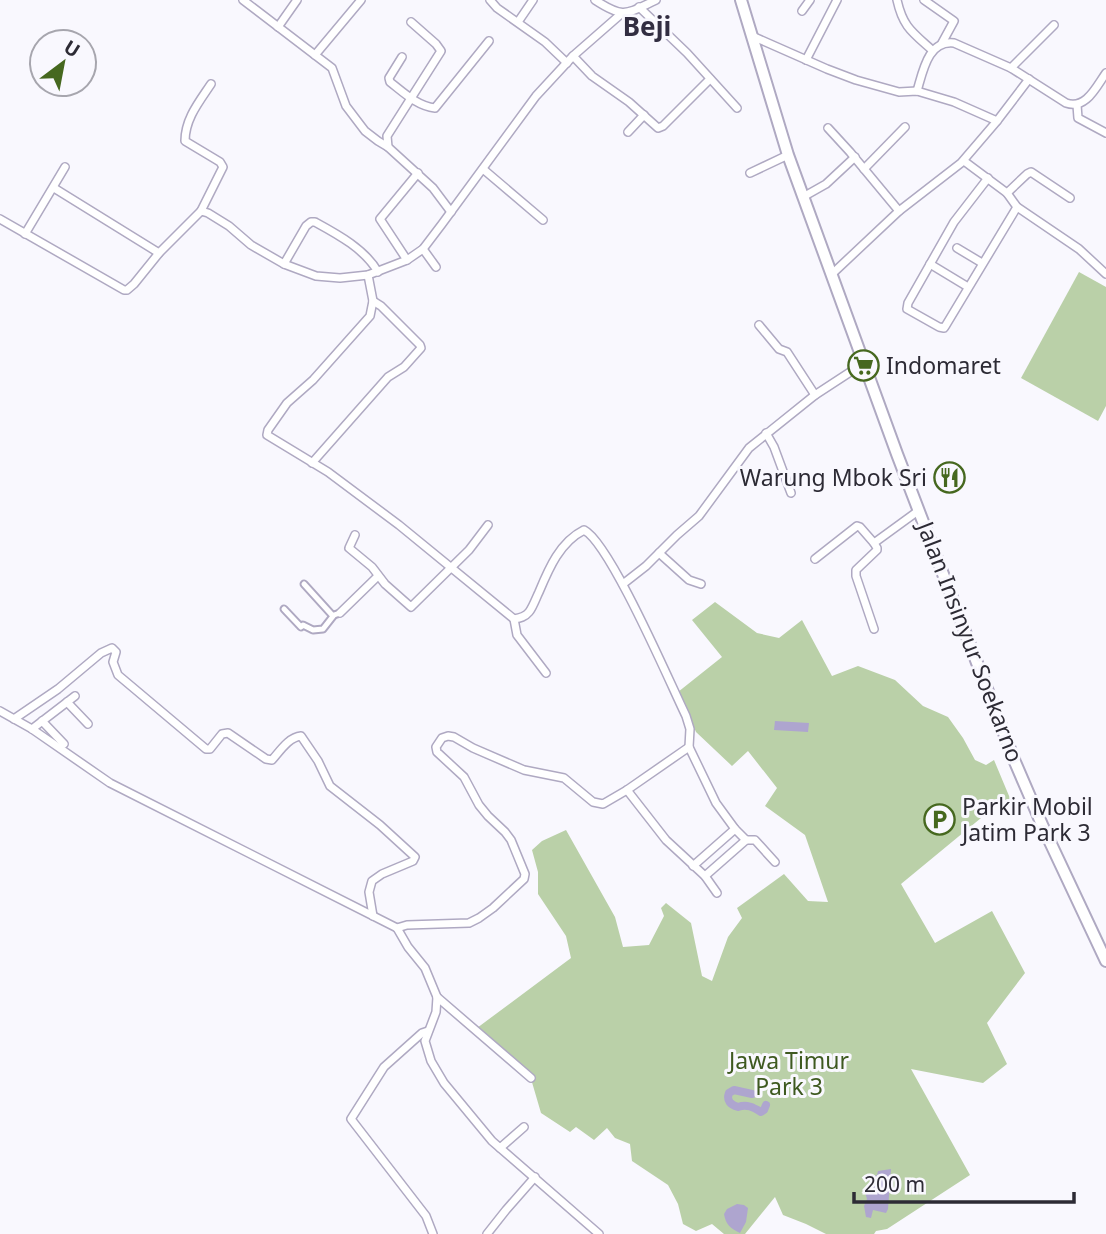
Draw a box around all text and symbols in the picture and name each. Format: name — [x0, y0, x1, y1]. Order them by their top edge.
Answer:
district label: Beji — [623, 8, 671, 44]
north arrow — [28, 28, 98, 98]
text: U — [59, 34, 85, 63]
supermarket icon: Indomaret — [846, 349, 880, 383]
place label: Indomaret — [886, 349, 1001, 381]
place label: Warung Mbok Sri — [740, 461, 927, 493]
restaurant icon: Warung Mbok Sri — [933, 461, 967, 495]
street label: Jalan Insinyur Soekarno — [910, 515, 1032, 766]
place label: Parkir Mobil Jatim Park 3 — [960, 790, 1093, 848]
parking icon: Parkir Mobil Jatim Park 3 — [922, 803, 956, 837]
park label: Jawa Timur Park 3 — [727, 1044, 850, 1102]
scale bar — [854, 1160, 1074, 1204]
text: 200 m — [864, 1170, 925, 1198]

